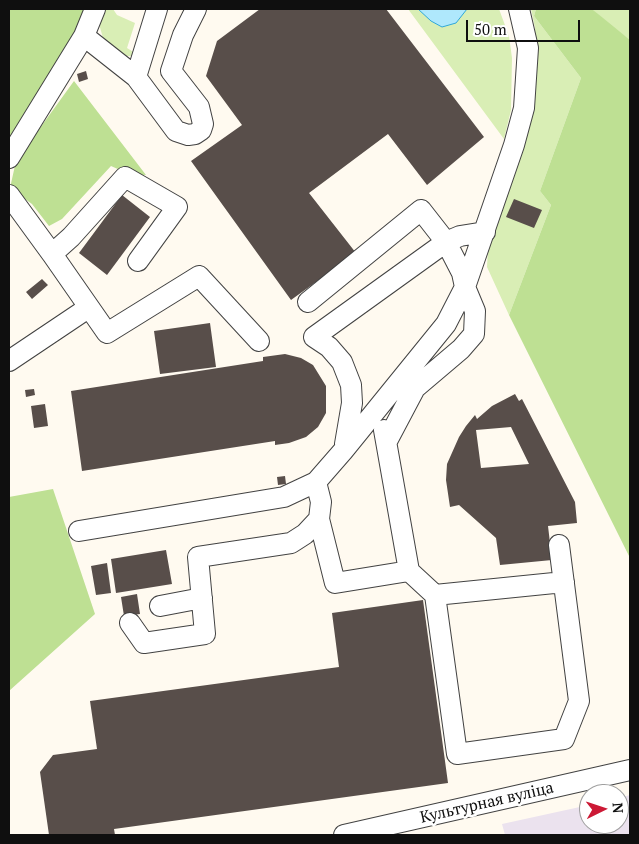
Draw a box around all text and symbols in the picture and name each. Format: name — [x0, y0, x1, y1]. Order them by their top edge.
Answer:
scale bar — [469, 10, 583, 42]
text: 50 m — [474, 19, 507, 39]
street label: Культурная вуліца — [418, 778, 556, 828]
north arrow — [579, 784, 629, 834]
text: N — [609, 802, 628, 814]

